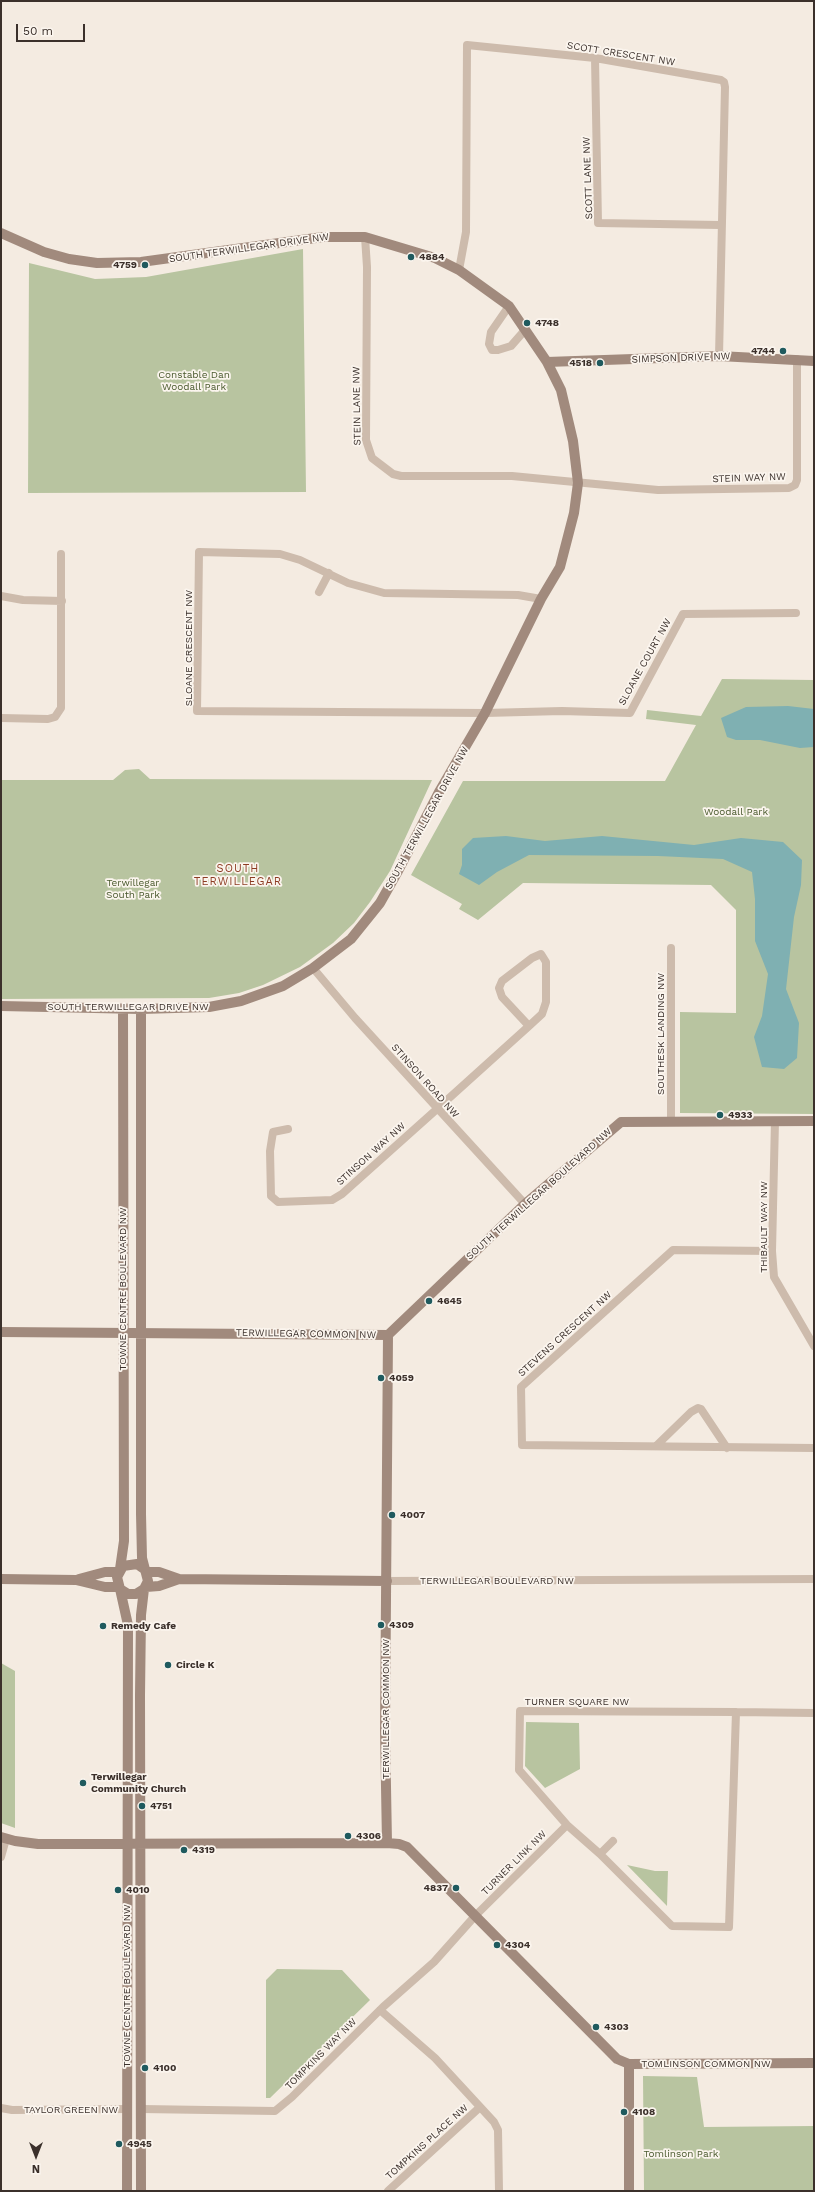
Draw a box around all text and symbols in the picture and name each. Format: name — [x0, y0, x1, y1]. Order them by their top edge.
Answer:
scale bar — [18, 16, 87, 42]
text: 50 m — [23, 24, 53, 38]
street label: SCOTT CRESCENT NW — [566, 40, 676, 68]
street label: SCOTT LANE NW — [581, 136, 595, 220]
street label: SOUTH TERWILLEGAR DRIVE NW — [168, 231, 330, 265]
place label: 4884 — [419, 251, 444, 263]
marker: 4884 — [406, 252, 416, 262]
place label: 4759 — [113, 259, 137, 271]
marker: 4759 — [140, 260, 150, 270]
place label: 4748 — [535, 317, 559, 329]
marker: 4748 — [522, 318, 532, 328]
place label: 4744 — [751, 345, 775, 357]
marker: 4744 — [778, 346, 788, 356]
street label: SIMPSON DRIVE NW — [631, 350, 731, 366]
place label: 4518 — [569, 357, 592, 369]
marker: 4518 — [595, 358, 605, 368]
street label: STEIN LANE NW — [350, 366, 364, 446]
park label: Constable Dan Woodall Park — [158, 369, 230, 392]
street label: STEIN WAY NW — [712, 471, 786, 485]
street label: SLOANE CRESCENT NW — [183, 590, 195, 706]
street label: SLOANE COURT NW — [616, 616, 674, 708]
street label: SOUTH TERWILLEGAR DRIVE NW — [383, 744, 471, 892]
park label: Woodall Park — [704, 806, 768, 818]
district label: SOUTH TERWILLEGAR — [194, 862, 282, 888]
park label: Terwillegar South Park — [106, 877, 160, 900]
street label: SOUTHESK LANDING NW — [655, 973, 667, 1095]
street label: SOUTH TERWILLEGAR DRIVE NW — [47, 1001, 209, 1013]
street label: STINSON ROAD NW — [389, 1042, 461, 1120]
place label: 4933 — [728, 1109, 752, 1121]
marker: 4933 — [715, 1110, 725, 1120]
street label: STINSON WAY NW — [334, 1120, 408, 1188]
street label: SOUTH TERWILLEGAR BOULEVARD NW — [464, 1125, 614, 1263]
street label: THIBAULT WAY NW — [758, 1181, 770, 1273]
street label: TOWNE CENTRE BOULEVARD NW — [117, 1207, 129, 1371]
street label: STEVENS CRESCENT NW — [516, 1289, 614, 1379]
place label: 4645 — [437, 1295, 462, 1307]
marker: 4645 — [424, 1296, 434, 1306]
street label: TERWILLEGAR COMMON NW — [236, 1327, 376, 1341]
place label: 4059 — [389, 1372, 414, 1384]
marker: 4059 — [376, 1373, 386, 1383]
place label: 4007 — [400, 1509, 425, 1521]
marker: 4007 — [387, 1510, 397, 1520]
street label: TERWILLEGAR BOULEVARD NW — [420, 1575, 574, 1587]
place label: 4309 — [389, 1619, 414, 1631]
place label: Remedy Cafe — [111, 1620, 176, 1632]
marker: 4309 — [376, 1620, 386, 1630]
marker: Remedy Cafe — [98, 1621, 108, 1631]
street label: TERWILLEGAR COMMON NW — [380, 1639, 392, 1779]
place label: Circle K — [176, 1659, 214, 1671]
marker: Circle K — [163, 1660, 173, 1670]
street label: TURNER SQUARE NW — [525, 1696, 629, 1708]
place label: Terwillegar Community Church — [91, 1771, 186, 1794]
marker: Terwillegar Community Church — [78, 1778, 88, 1788]
place label: 4751 — [150, 1800, 172, 1812]
marker: 4751 — [137, 1801, 147, 1811]
street label: TURNER LINK NW — [479, 1828, 549, 1898]
place label: 4306 — [356, 1830, 381, 1842]
marker: 4306 — [343, 1831, 353, 1841]
place label: 4319 — [192, 1844, 215, 1856]
marker: 4319 — [179, 1845, 189, 1855]
place label: 4837 — [424, 1882, 448, 1894]
marker: 4837 — [451, 1883, 461, 1893]
place label: 4010 — [126, 1884, 150, 1896]
marker: 4010 — [113, 1885, 123, 1895]
street label: TOWNE CENTRE BOULEVARD NW — [121, 1904, 133, 2068]
place label: 4304 — [505, 1939, 530, 1951]
marker: 4304 — [492, 1940, 502, 1950]
street label: TOMPKINS WAY NW — [283, 2016, 359, 2092]
place label: 4303 — [604, 2021, 629, 2033]
marker: 4303 — [591, 2022, 601, 2032]
street label: TOMLINSON COMMON NW — [641, 2058, 771, 2070]
place label: 4100 — [153, 2062, 176, 2074]
marker: 4100 — [140, 2063, 150, 2073]
street label: TOMPKINS PLACE NW — [383, 2102, 471, 2182]
street label: TAYLOR GREEN NW — [24, 2104, 118, 2116]
place label: 4108 — [632, 2106, 655, 2118]
marker: 4108 — [619, 2107, 629, 2117]
north arrow — [16, 2136, 56, 2176]
place label: 4945 — [127, 2138, 152, 2150]
marker: 4945 — [114, 2139, 124, 2149]
park label: Tomlinson Park — [644, 2148, 718, 2160]
text: N — [32, 2162, 40, 2175]

